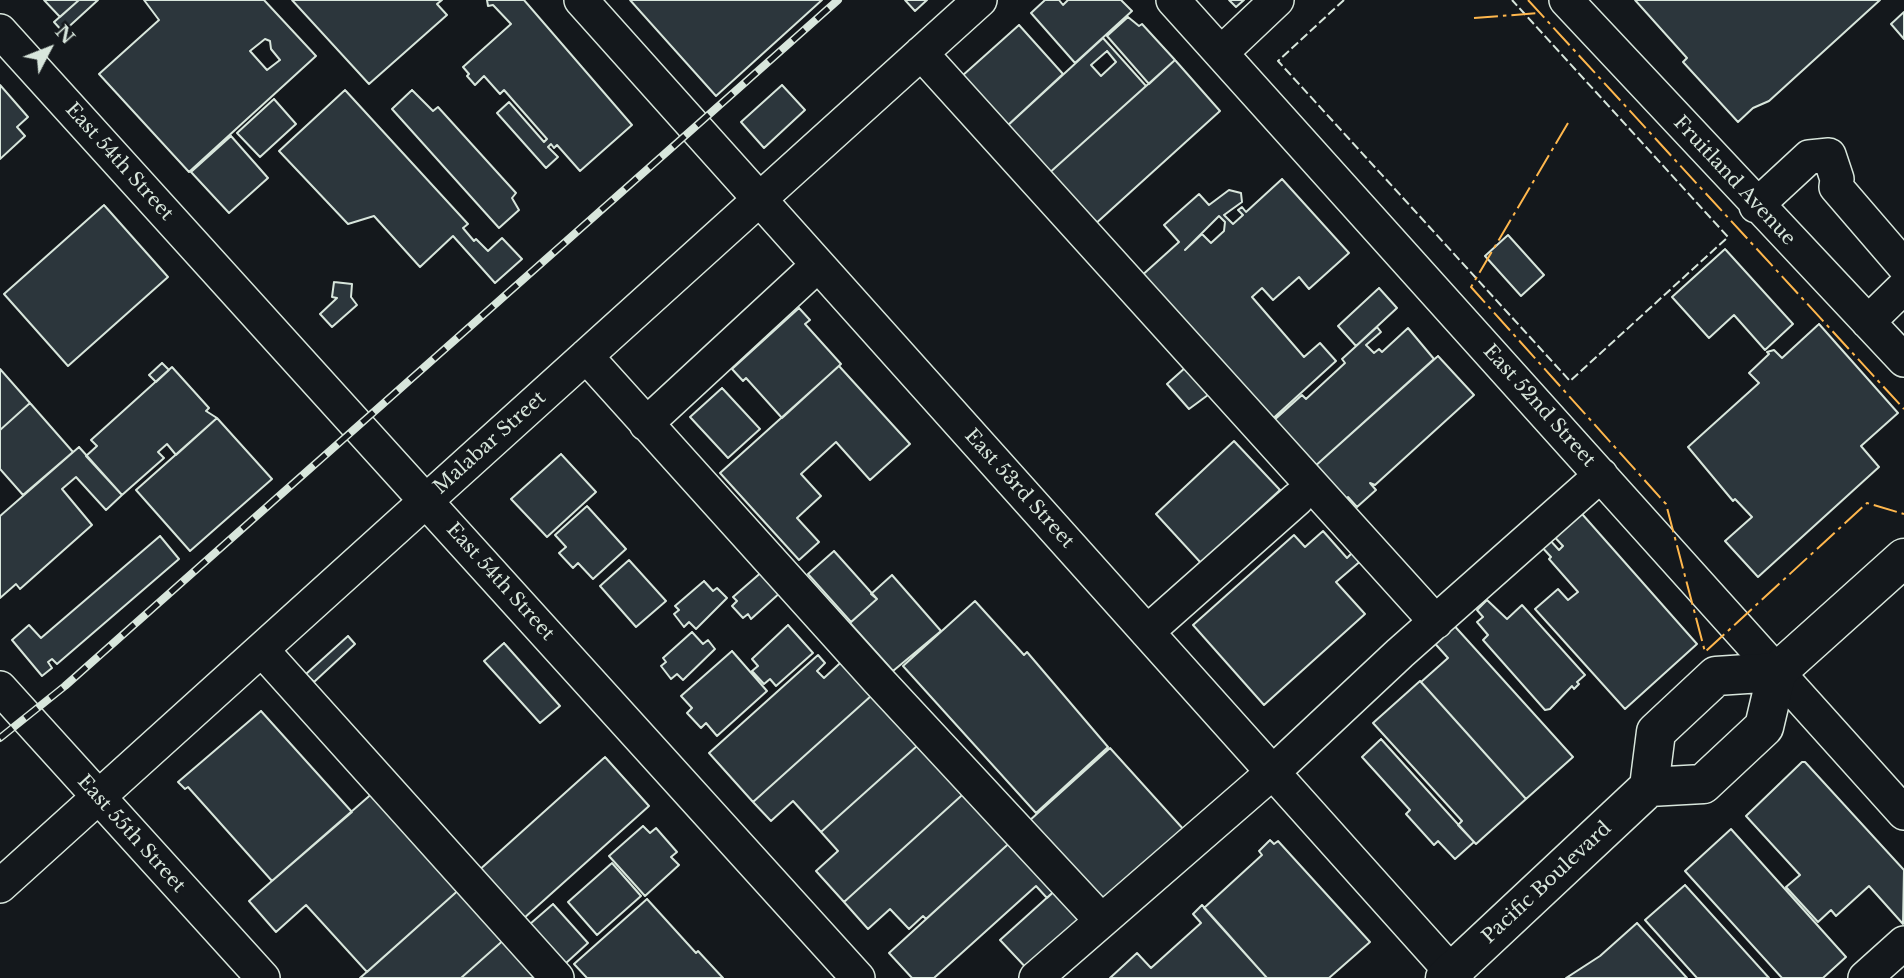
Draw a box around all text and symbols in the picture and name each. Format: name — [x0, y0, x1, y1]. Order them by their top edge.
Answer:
north arrow — [14, 14, 84, 84]
text: N — [50, 20, 80, 49]
street label: East 54th Street — [60, 99, 178, 225]
street label: Fruitland Avenue — [1668, 112, 1800, 250]
street label: East 52nd Street — [1478, 340, 1600, 472]
street label: Malabar Street — [429, 387, 551, 499]
street label: East 53rd Street — [960, 425, 1078, 553]
street label: East 54th Street — [441, 519, 559, 645]
street label: East 55th Street — [72, 771, 190, 897]
street label: Pacific Boulevard — [1478, 817, 1616, 949]

